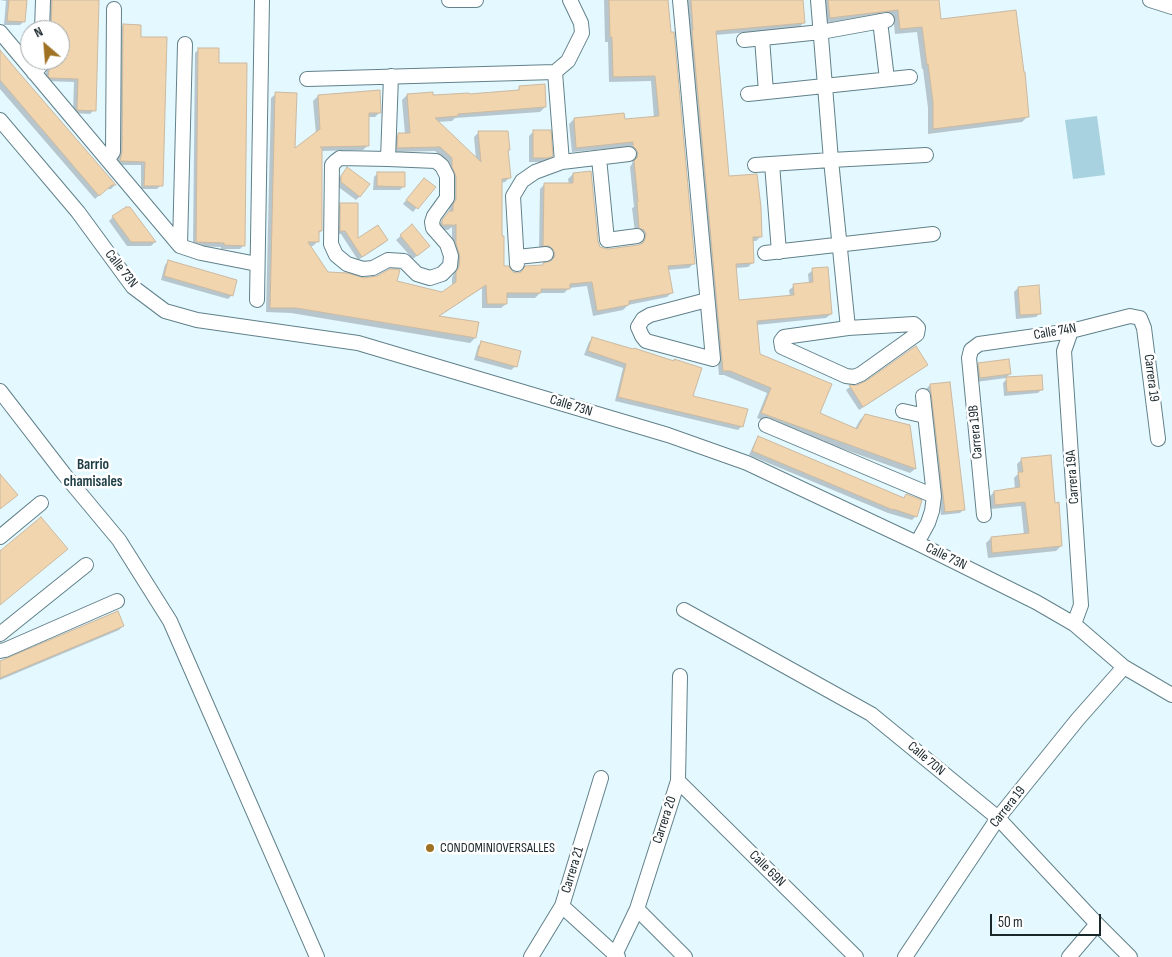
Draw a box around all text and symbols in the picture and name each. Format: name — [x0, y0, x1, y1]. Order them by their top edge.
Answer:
north arrow — [20, 20, 70, 70]
text: N — [31, 23, 46, 41]
street label: Calle 73N — [101, 247, 141, 291]
street label: Calle 74N — [1032, 320, 1078, 344]
street label: Carrera 19 — [1140, 353, 1162, 403]
street label: Calle 73N — [548, 392, 594, 420]
street label: Carrera 19B — [965, 404, 987, 460]
street label: Carrera 19A — [1063, 450, 1083, 504]
district label: Barrio chamisales — [63, 456, 123, 491]
street label: Calle 73N — [923, 540, 969, 574]
street label: Calle 70N — [904, 738, 948, 780]
street label: Carrera 19 — [987, 783, 1029, 831]
street label: Carrera 20 — [649, 794, 681, 846]
place label: CONDOMINIOVERSALLES — [440, 840, 555, 856]
marker: CONDOMINIOVERSALLES — [424, 842, 436, 854]
street label: Carrera 21 — [558, 845, 588, 895]
street label: Calle 69N — [745, 847, 789, 891]
scale bar — [992, 904, 1103, 936]
text: 50 m — [998, 913, 1023, 932]

